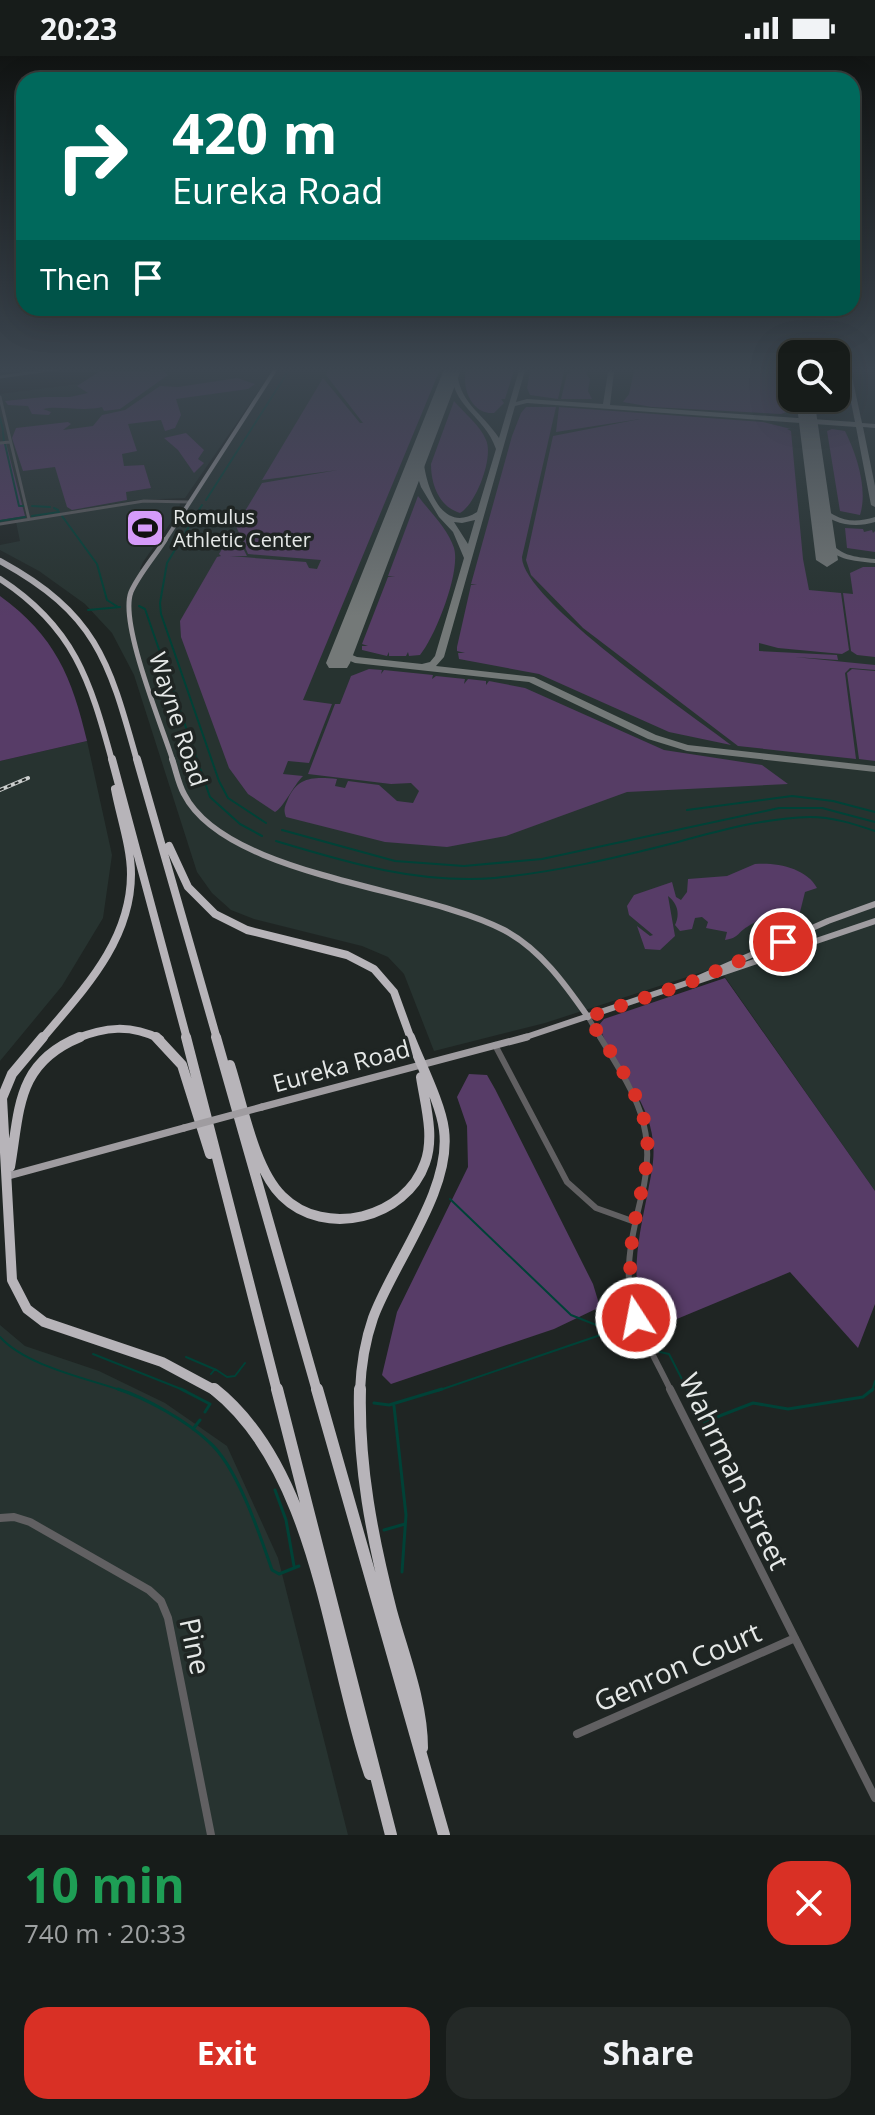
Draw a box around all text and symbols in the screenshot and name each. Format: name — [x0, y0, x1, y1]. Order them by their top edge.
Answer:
text: 20:23 — [40, 8, 117, 49]
text: 420 m — [172, 94, 338, 170]
icon: right — [40, 104, 144, 208]
text: Eureka Road — [172, 166, 383, 215]
icon: arrive — [126, 256, 170, 300]
text: Then — [40, 258, 110, 299]
map controls — [778, 340, 850, 412]
button: search — [778, 340, 850, 412]
place label: Romulus Athletic Center — [173, 503, 311, 553]
sports icon: Romulus Athletic Center — [124, 507, 166, 549]
street label: Wayne Road — [142, 648, 216, 790]
pin — [749, 908, 817, 976]
icon: arrive — [761, 920, 805, 964]
street label: Eureka Road — [269, 1031, 413, 1099]
position arrow — [594, 1276, 678, 1360]
street label: Wahrman Street — [671, 1366, 799, 1576]
street label: Genron Court — [587, 1612, 767, 1720]
street label: Pine — [172, 1614, 220, 1678]
text: 10 min — [24, 1852, 185, 1917]
button: close — [767, 1861, 851, 1945]
text: 740 m · 20:33 — [24, 1915, 186, 1951]
button: Exit — [24, 2007, 430, 2099]
button: Share — [446, 2007, 851, 2099]

